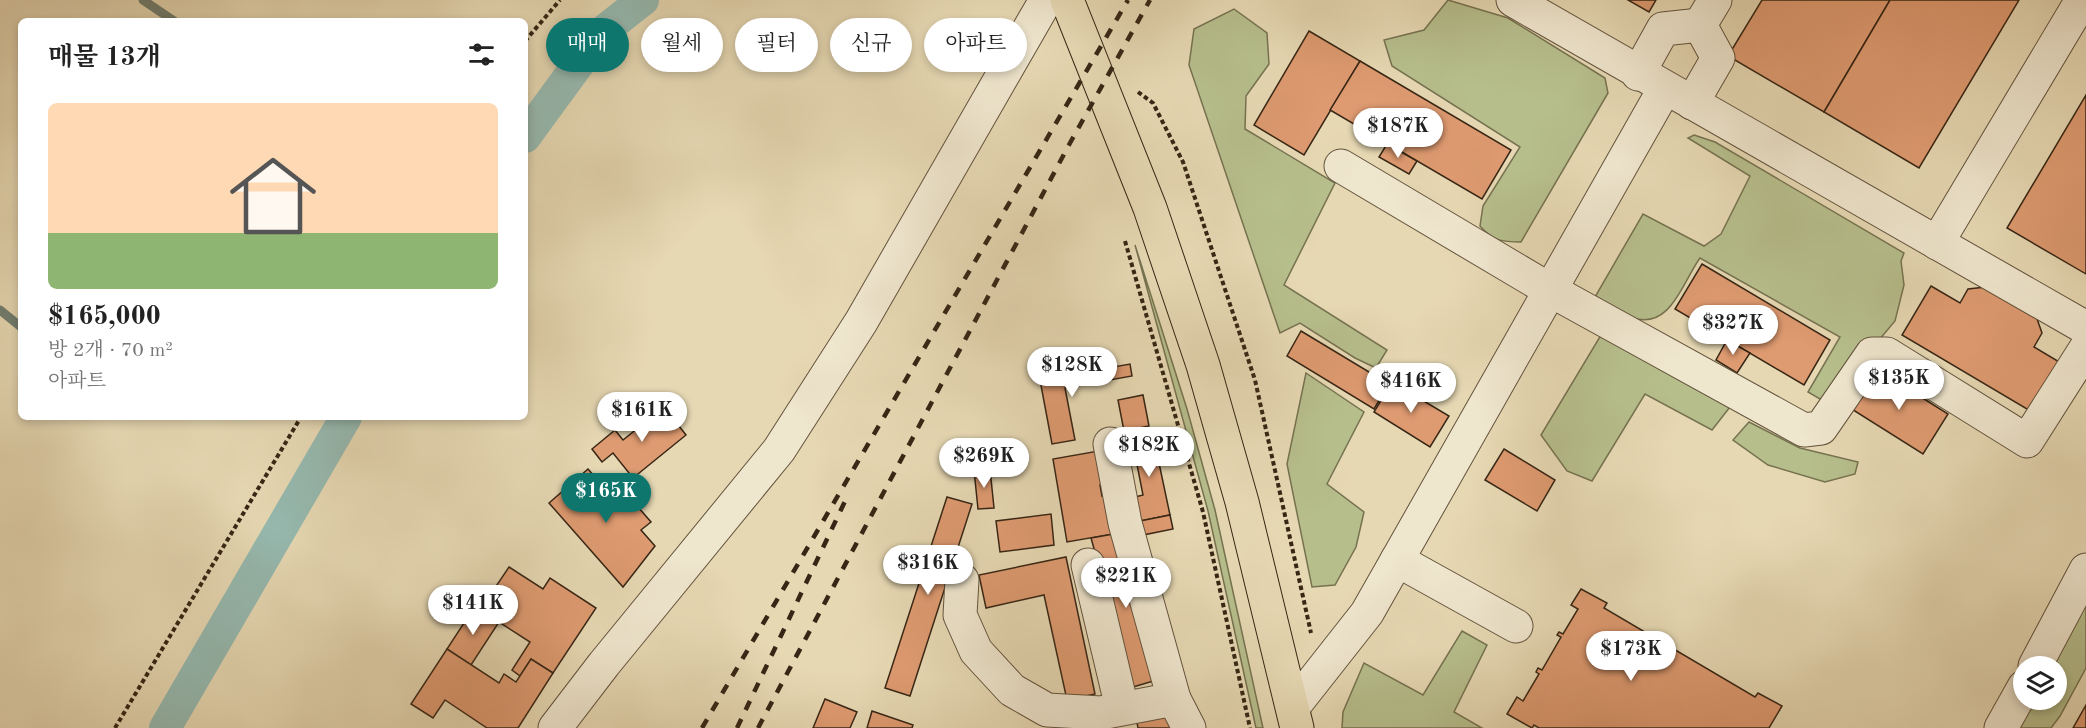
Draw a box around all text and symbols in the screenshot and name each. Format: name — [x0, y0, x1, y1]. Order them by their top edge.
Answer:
chip: 매매 — [546, 18, 629, 72]
chip: 월세 — [641, 18, 723, 72]
chip: 필터 — [735, 18, 818, 72]
chip: 신규 — [830, 18, 912, 72]
chip: 아파트 — [924, 18, 1027, 72]
icon: filters — [465, 38, 498, 71]
text: 매물 13개 — [48, 45, 161, 71]
pin: $187K — [1356, 108, 1440, 159]
text: $187K — [1367, 117, 1429, 137]
icon: home — [219, 142, 327, 250]
text: $165,000 — [48, 304, 161, 330]
pin: $327K — [1691, 305, 1775, 356]
text: $327K — [1702, 314, 1764, 334]
text: 방 2개 · 70 m² — [48, 341, 173, 361]
pin: $128K — [1030, 347, 1114, 398]
text: $128K — [1041, 356, 1103, 376]
pin: $135K — [1857, 360, 1941, 411]
pin: $416K — [1369, 363, 1453, 414]
text: $135K — [1868, 369, 1930, 389]
text: 아파트 — [48, 372, 106, 392]
text: $416K — [1380, 372, 1442, 392]
pin: $161K — [600, 392, 684, 443]
text: $161K — [611, 401, 673, 421]
pin: $182K — [1107, 427, 1191, 478]
text: $182K — [1118, 436, 1180, 456]
pin: $269K — [942, 438, 1026, 489]
text: $269K — [953, 447, 1015, 467]
pin: $165K — [564, 473, 648, 524]
text: $165K — [575, 482, 637, 502]
pin: $316K — [886, 545, 970, 596]
text: $316K — [897, 554, 959, 574]
pin: $221K — [1084, 558, 1168, 609]
text: $221K — [1095, 567, 1157, 587]
pin: $141K — [431, 585, 515, 636]
text: $141K — [442, 594, 504, 614]
pin: $173K — [1589, 631, 1673, 682]
text: $173K — [1600, 640, 1662, 660]
map controls — [2013, 656, 2067, 710]
button: layers — [2013, 656, 2067, 710]

